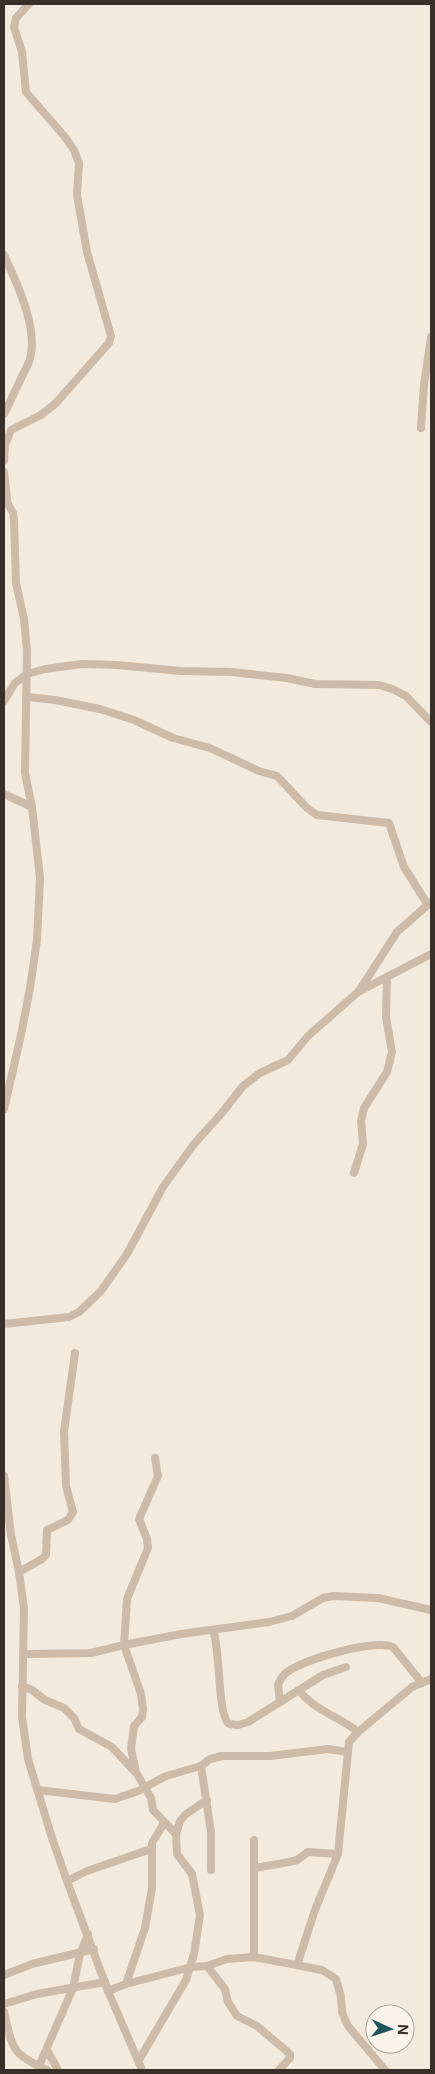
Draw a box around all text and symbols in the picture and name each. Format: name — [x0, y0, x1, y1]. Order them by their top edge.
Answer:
north arrow — [365, 2004, 415, 2054]
text: N — [395, 2024, 412, 2035]

